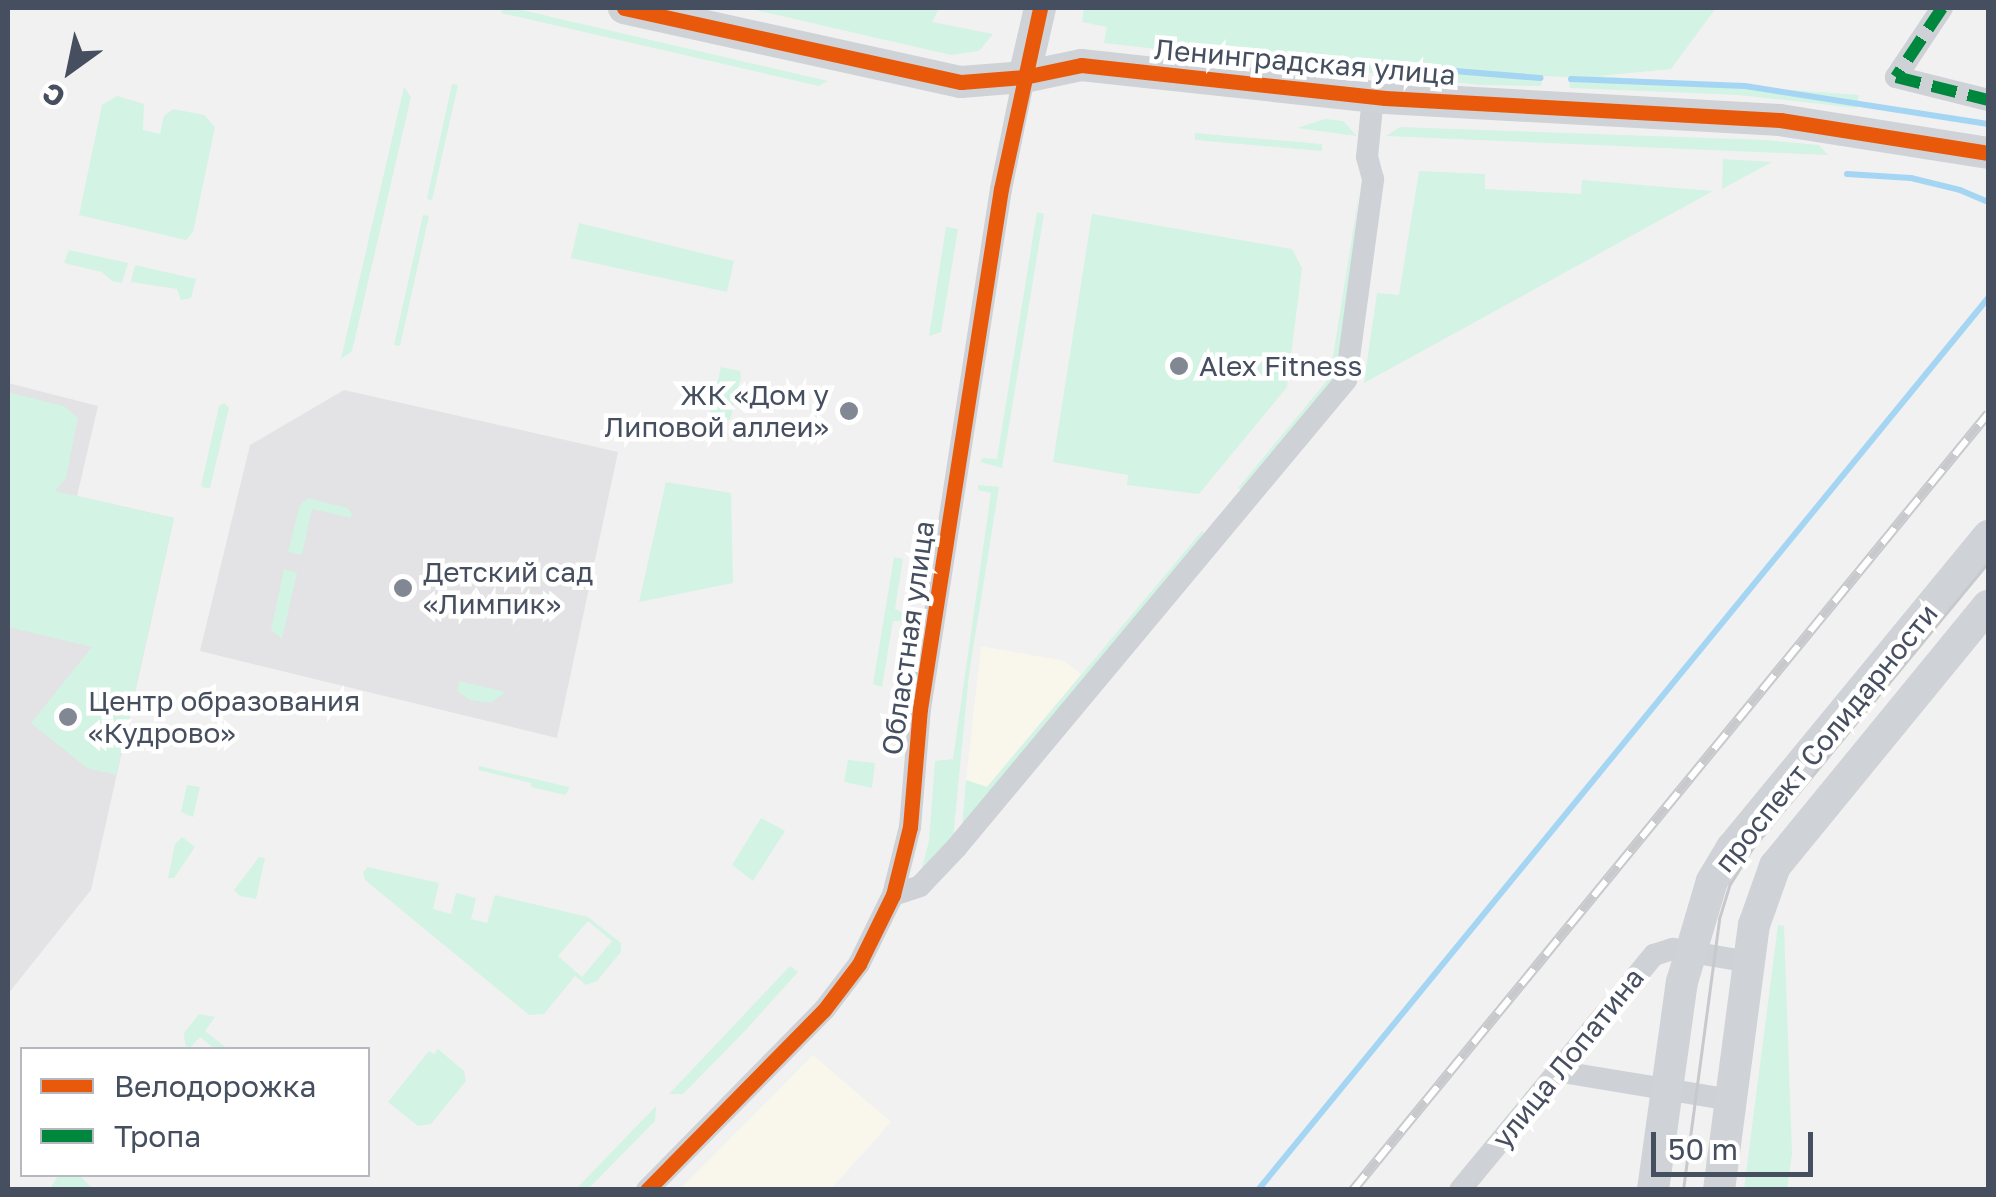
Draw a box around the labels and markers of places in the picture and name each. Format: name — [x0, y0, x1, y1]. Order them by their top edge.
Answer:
place label: Alex Fitness — [1199, 349, 1362, 383]
marker: Alex Fitness — [1168, 355, 1190, 377]
place label: ЖК «Дом у Липовой аллеи» — [604, 378, 829, 444]
marker: ЖК «Дом у Липовой аллеи» — [838, 400, 860, 422]
place label: Детский сад «Лимпик» — [423, 555, 593, 621]
marker: Детский сад «Лимпик» — [392, 577, 414, 599]
place label: Центр образования «Кудрово» — [88, 684, 360, 750]
marker: Центр образования «Кудрово» — [57, 706, 79, 728]

